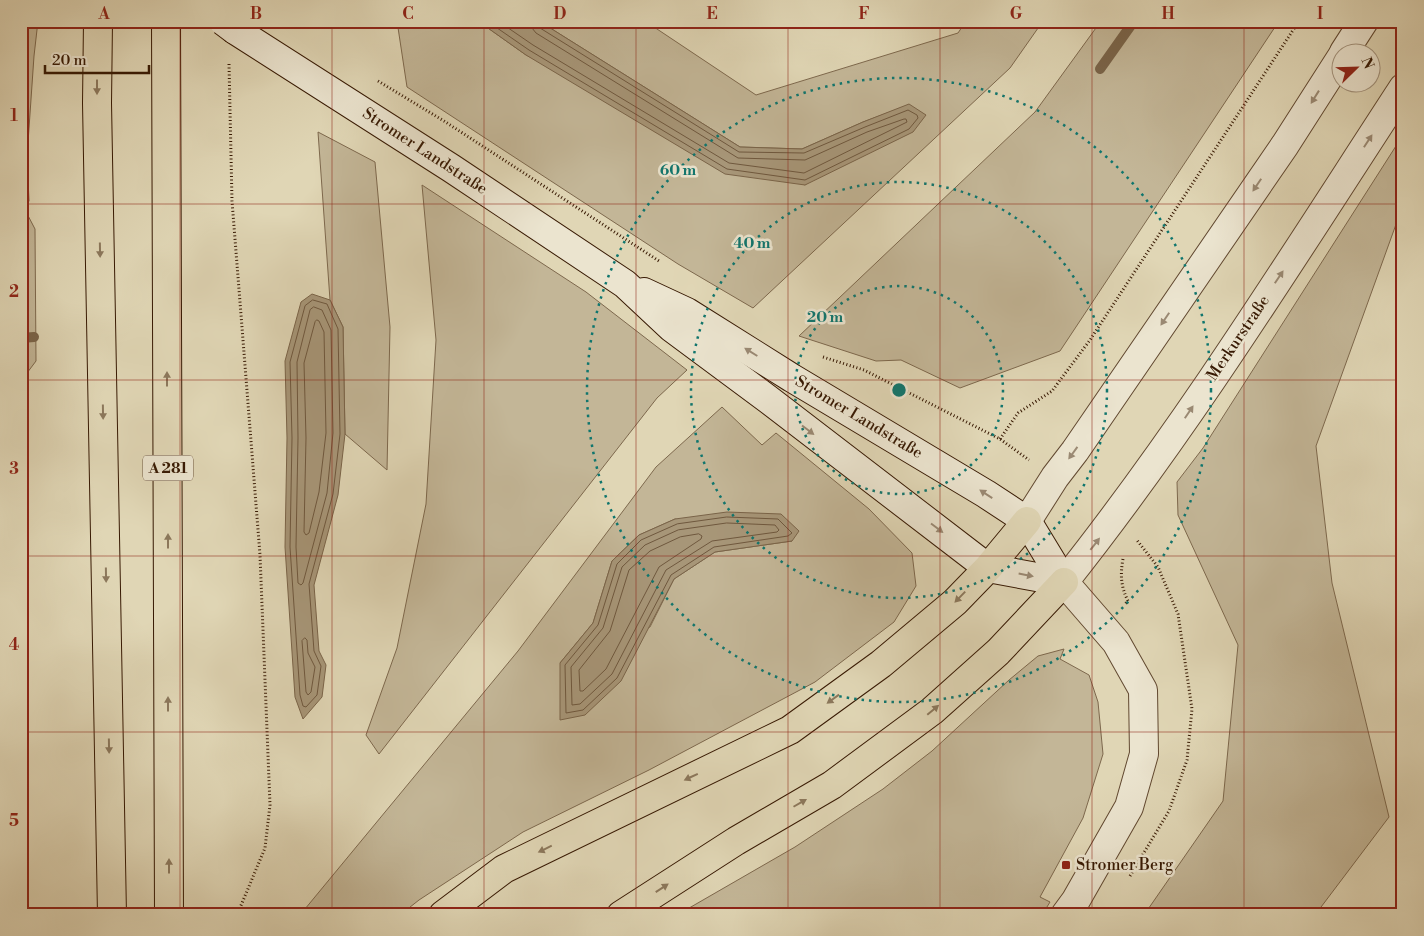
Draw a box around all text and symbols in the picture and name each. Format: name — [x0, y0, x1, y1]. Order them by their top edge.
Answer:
text: A — [97, 4, 110, 24]
text: B — [250, 4, 262, 24]
text: C — [402, 4, 414, 24]
text: D — [554, 4, 567, 24]
text: E — [706, 4, 718, 24]
text: F — [858, 4, 870, 24]
text: G — [1010, 4, 1023, 24]
text: H — [1161, 4, 1175, 24]
text: I — [1317, 4, 1323, 24]
scale bar — [45, 42, 149, 74]
north arrow — [1332, 42, 1382, 92]
text: 20 m — [52, 51, 87, 70]
text: N — [1357, 55, 1377, 72]
one-way arrow — [93, 80, 101, 96]
one-way arrow — [1311, 91, 1320, 104]
street label: Stromer Landstraße — [359, 103, 491, 199]
text: 1 — [10, 106, 18, 126]
one-way arrow — [1363, 134, 1373, 147]
text: 60 m — [660, 161, 697, 180]
one-way arrow — [1252, 178, 1262, 192]
text: 40 m — [733, 234, 771, 253]
one-way arrow — [96, 242, 104, 258]
one-way arrow — [1274, 270, 1284, 283]
text: 2 — [9, 282, 19, 302]
street label: Merkurstraße — [1202, 292, 1274, 384]
text: 20 m — [807, 308, 844, 327]
one-way arrow — [1160, 312, 1170, 326]
one-way arrow — [744, 347, 758, 356]
one-way arrow — [163, 370, 171, 386]
street label: Stromer Landstraße — [792, 371, 926, 463]
centre of rings — [890, 381, 908, 399]
one-way arrow — [99, 405, 107, 421]
one-way arrow — [1185, 405, 1194, 419]
one-way arrow — [801, 424, 814, 435]
one-way arrow — [1068, 446, 1078, 460]
road number: A 281 — [143, 456, 193, 480]
text: 3 — [9, 459, 19, 479]
one-way arrow — [979, 489, 993, 499]
one-way arrow — [930, 523, 943, 534]
one-way arrow — [164, 533, 172, 549]
one-way arrow — [1089, 538, 1100, 551]
one-way arrow — [102, 567, 110, 583]
one-way arrow — [1018, 571, 1034, 579]
one-way arrow — [954, 591, 966, 603]
text: 4 — [9, 635, 20, 655]
one-way arrow — [826, 694, 840, 704]
one-way arrow — [164, 695, 172, 711]
one-way arrow — [927, 705, 939, 716]
one-way arrow — [106, 738, 114, 754]
one-way arrow — [684, 773, 698, 781]
one-way arrow — [793, 799, 807, 808]
text: 5 — [9, 811, 19, 831]
one-way arrow — [538, 844, 553, 853]
place label: Stromer Berg — [1076, 855, 1174, 875]
one-way arrow — [165, 858, 173, 874]
marker: Stromer Berg — [1060, 859, 1072, 871]
one-way arrow — [655, 884, 668, 893]

